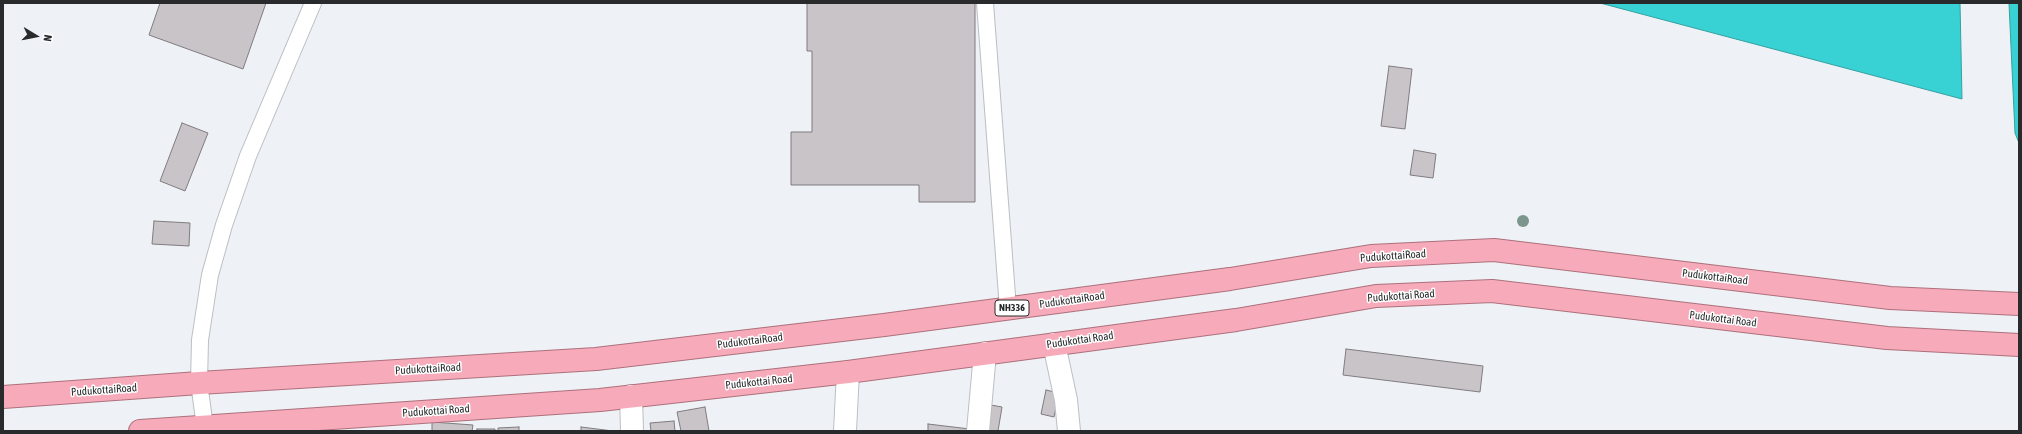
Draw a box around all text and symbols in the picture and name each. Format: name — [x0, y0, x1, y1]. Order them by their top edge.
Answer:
north arrow — [16, 16, 56, 56]
text: N — [41, 34, 54, 42]
street label: PudukottaiRoad — [1360, 247, 1426, 265]
street label: PudukottaiRoad — [1681, 266, 1749, 288]
street label: Pudukottai Road — [1367, 287, 1435, 305]
street label: PudukottaiRoad — [1038, 289, 1106, 311]
road number: NH336 — [995, 300, 1029, 316]
street label: Pudukottai Road — [1689, 308, 1757, 330]
street label: Pudukottai Road — [1046, 329, 1114, 351]
street label: PudukottaiRoad — [716, 330, 784, 352]
street label: PudukottaiRoad — [395, 361, 461, 377]
street label: Pudukottai Road — [725, 372, 793, 392]
street label: PudukottaiRoad — [71, 381, 137, 399]
street label: Pudukottai Road — [402, 402, 470, 420]

